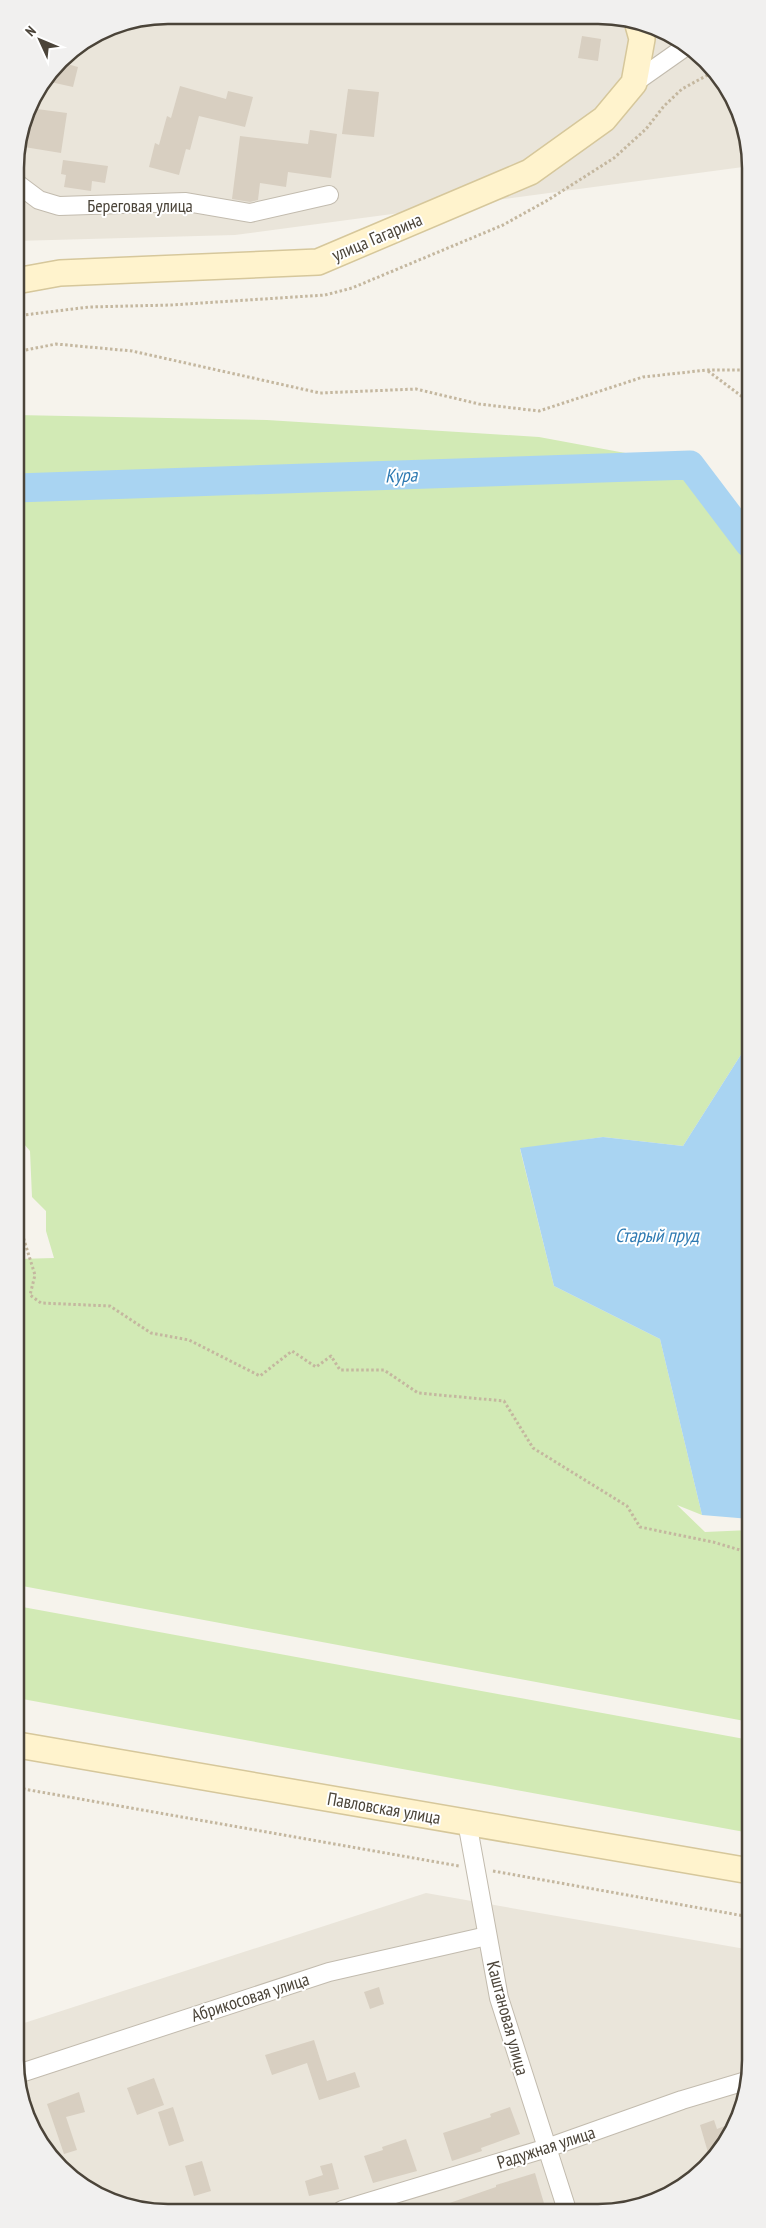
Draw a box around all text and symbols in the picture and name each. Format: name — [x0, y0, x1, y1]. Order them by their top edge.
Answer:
north arrow — [15, 15, 65, 65]
text: N — [22, 22, 40, 40]
street label: Береговая улица — [87, 194, 193, 217]
street label: улица Гагарина — [328, 208, 426, 266]
water label: Кура — [384, 462, 419, 488]
water label: Старый пруд — [615, 1223, 701, 1247]
street label: Павловская улица — [326, 1787, 442, 1829]
street label: Каштановая улица — [482, 1958, 534, 2078]
street label: Абрикосовая улица — [188, 1967, 312, 2027]
street label: Радужная улица — [494, 2120, 598, 2174]

